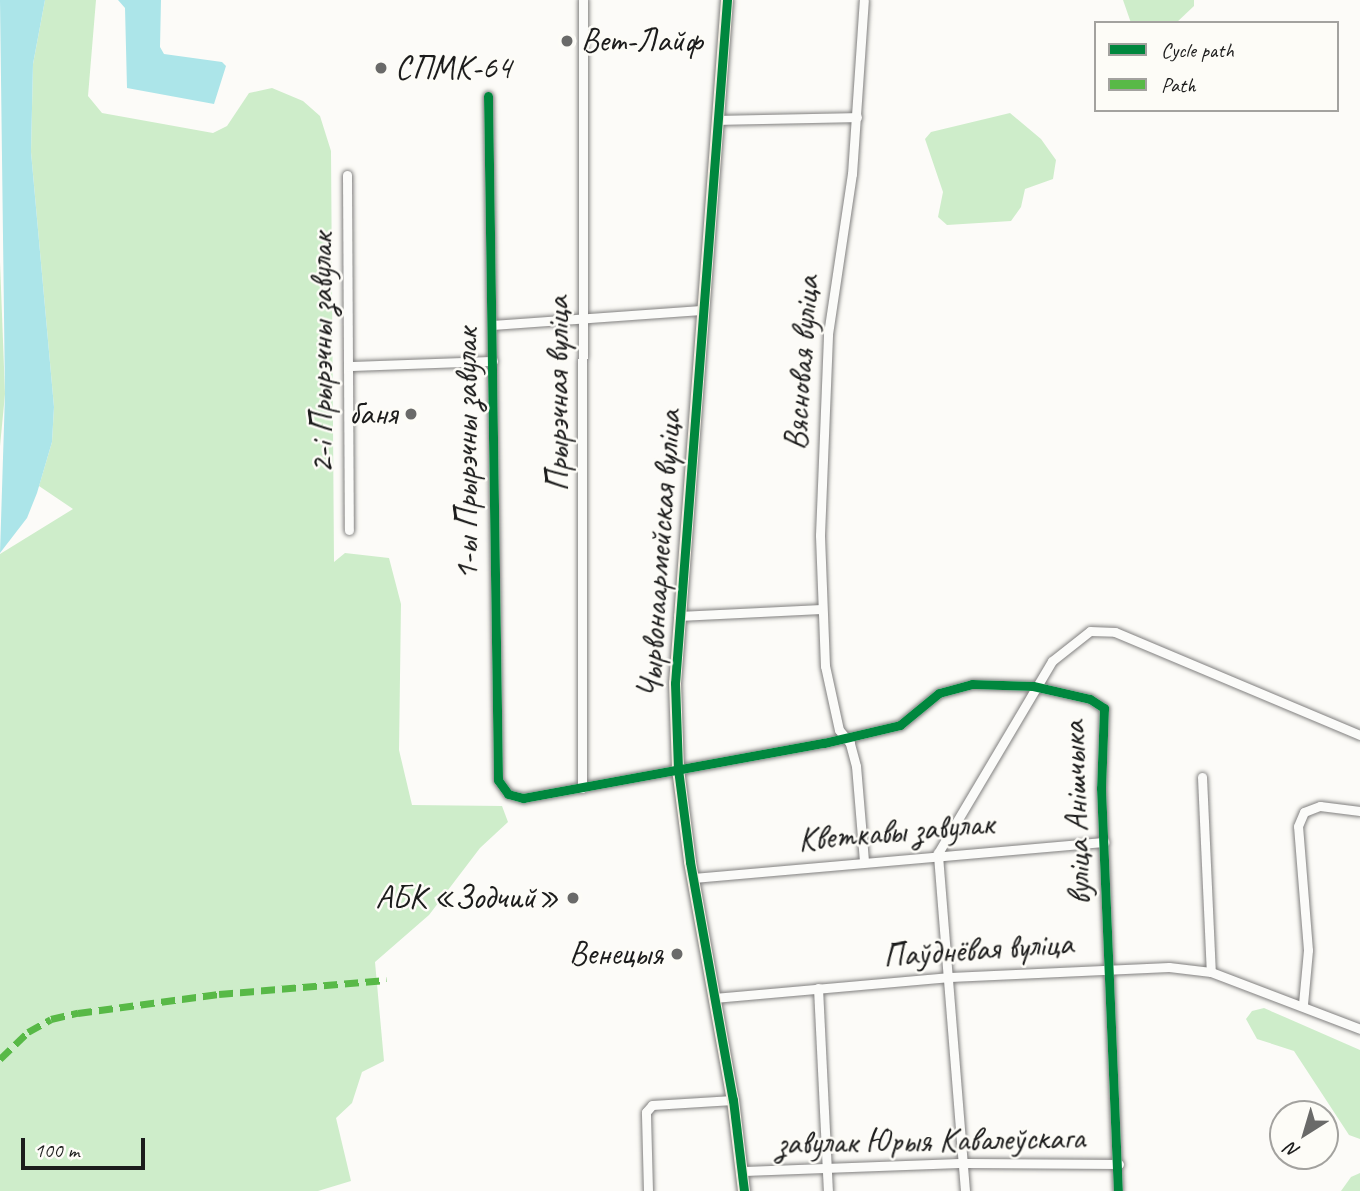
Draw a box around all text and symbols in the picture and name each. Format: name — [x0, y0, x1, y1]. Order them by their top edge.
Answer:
place label: Вет-Лайф — [581, 21, 702, 61]
legend — [1094, 21, 1339, 112]
marker: Вет-Лайф — [559, 33, 575, 49]
text: Cycle path — [1161, 37, 1234, 63]
place label: СПМК-64 — [395, 48, 511, 88]
marker: СПМК-64 — [373, 60, 389, 76]
text: Path — [1161, 72, 1196, 98]
street label: 2-і Прырэчны завулак — [302, 233, 342, 473]
street label: Вясновая вуліца — [776, 275, 828, 451]
street label: Прырэчная вуліца — [538, 298, 578, 490]
street label: 1-ы Прырэчны завулак — [447, 328, 487, 580]
place label: баня — [349, 394, 397, 434]
marker: баня — [403, 406, 419, 422]
street label: Чырвонаармейская вуліца — [630, 410, 690, 698]
street label: вуліца Анішчыка — [1054, 720, 1100, 906]
street label: Кветкавы завулак — [797, 804, 995, 860]
place label: АБК «Зодчий» — [376, 878, 559, 918]
marker: АБК «Зодчий» — [565, 890, 581, 906]
street label: Паўднёвая вуліца — [882, 924, 1074, 976]
place label: Венецыя — [569, 934, 663, 974]
marker: Венецыя — [669, 946, 685, 962]
north arrow — [1269, 1100, 1339, 1170]
street label: завулак Юрыя Кавалеўскага — [778, 1119, 1084, 1163]
scale bar — [24, 1124, 149, 1168]
text: 100 m — [34, 1137, 79, 1163]
text: N — [1281, 1137, 1304, 1163]

